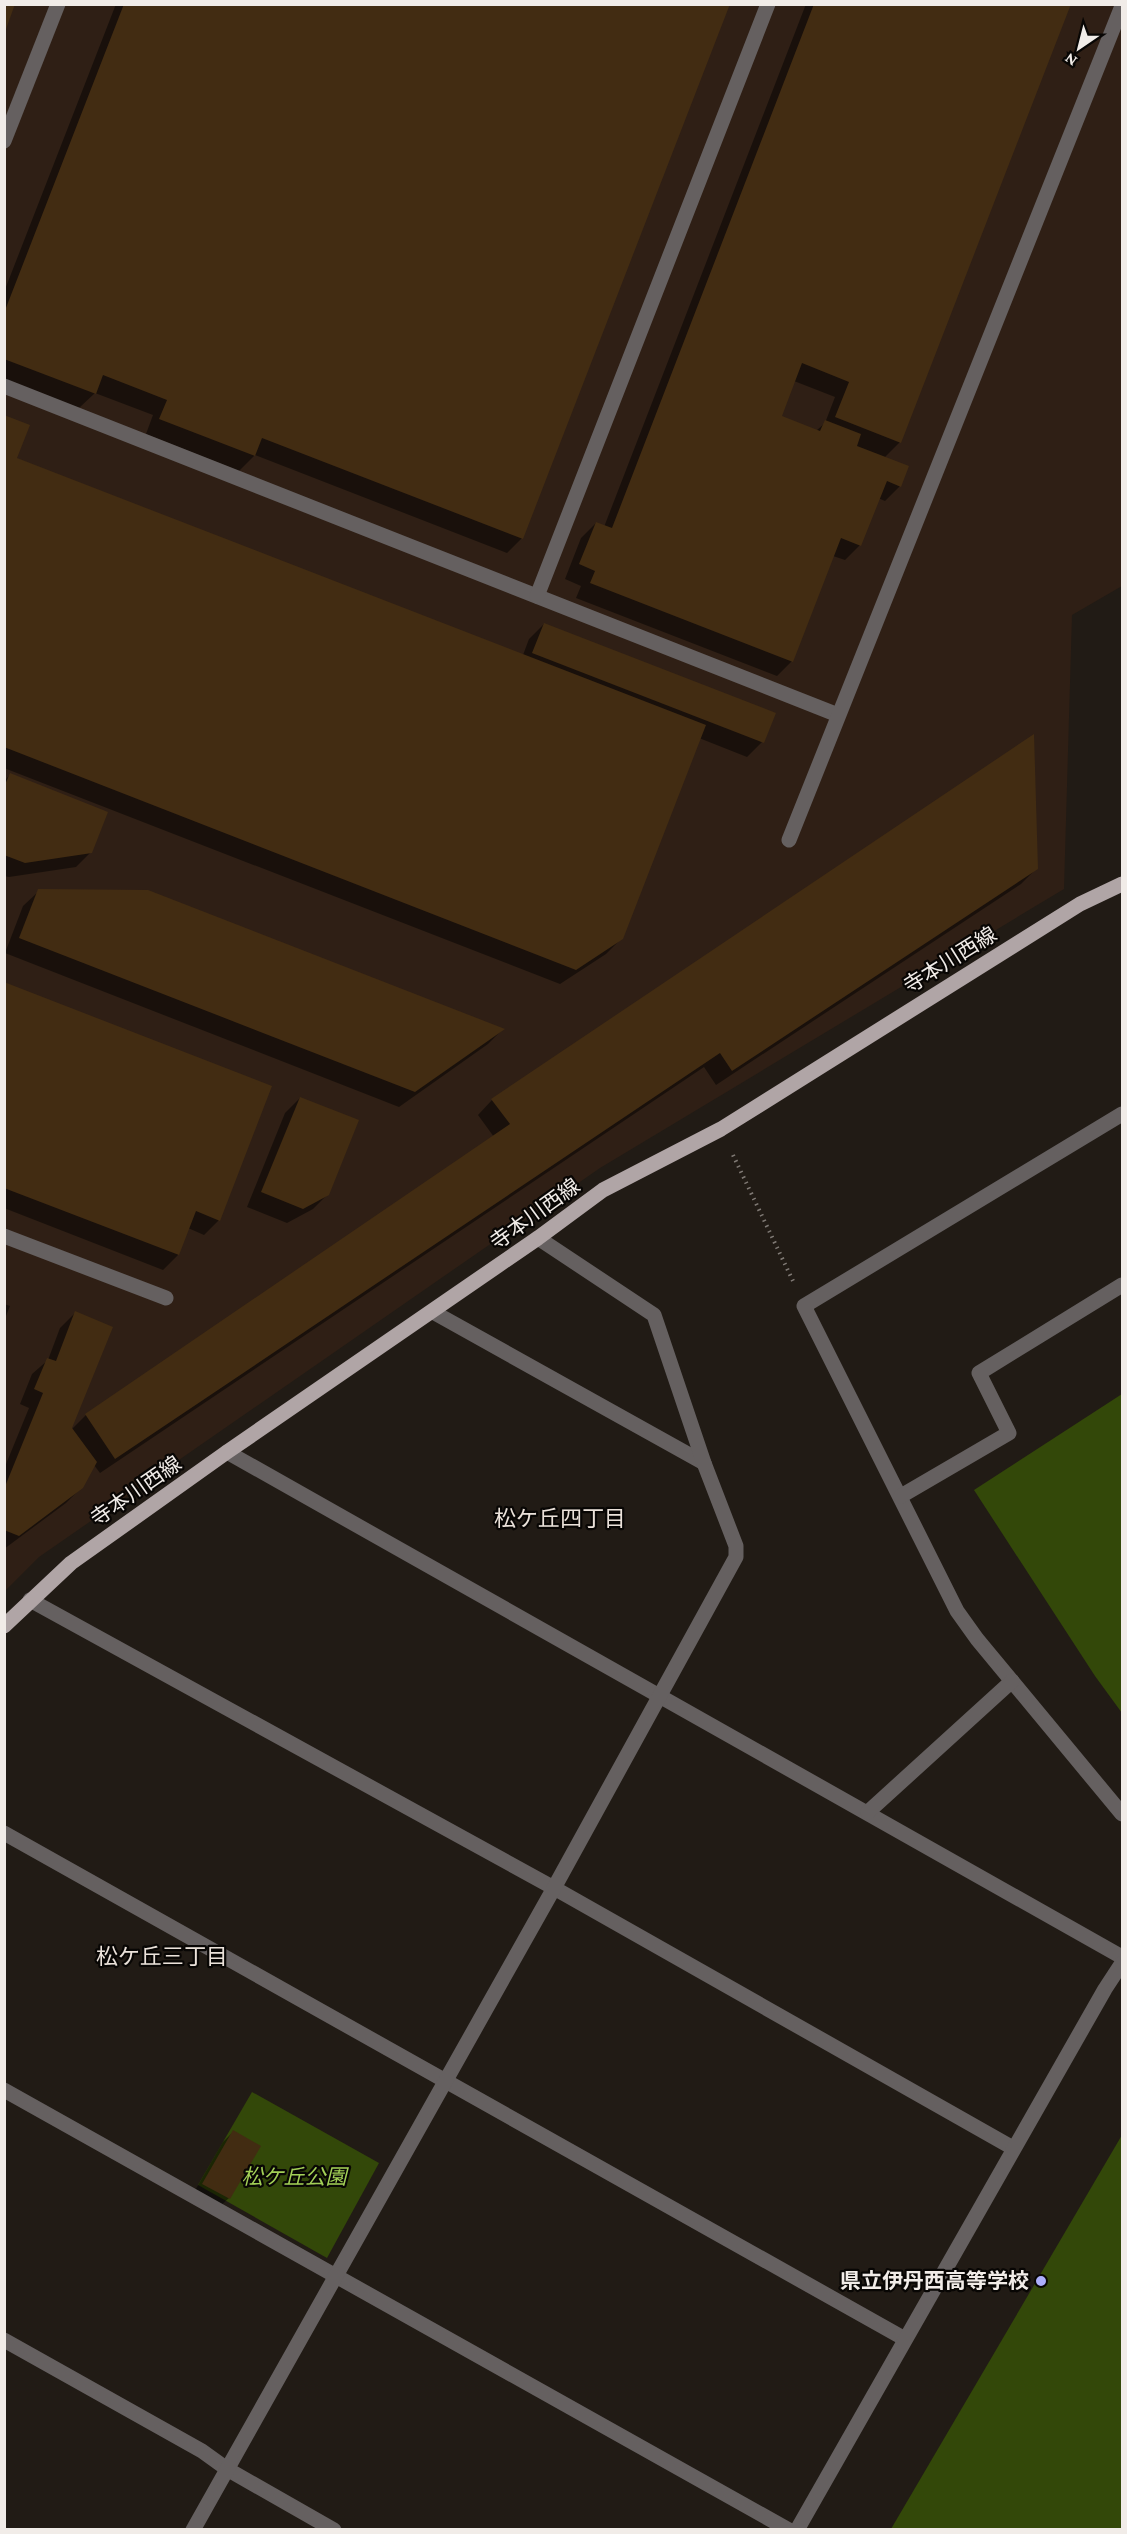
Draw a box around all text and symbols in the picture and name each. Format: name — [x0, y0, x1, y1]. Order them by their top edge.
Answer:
north arrow — [1049, 18, 1109, 78]
text: N — [1061, 50, 1080, 70]
street label: 寺本川西線 — [899, 922, 1001, 998]
street label: 寺本川西線 — [485, 1173, 585, 1255]
street label: 寺本川西線 — [86, 1451, 186, 1531]
district label: 松ケ丘四丁目 — [494, 1506, 626, 1531]
district label: 松ケ丘三丁目 — [96, 1944, 228, 1969]
park label: 松ケ丘公園 — [242, 2165, 349, 2189]
place label: 県立伊丹西高等学校 — [840, 2269, 1029, 2293]
marker: 県立伊丹西高等学校 — [1034, 2274, 1048, 2288]

